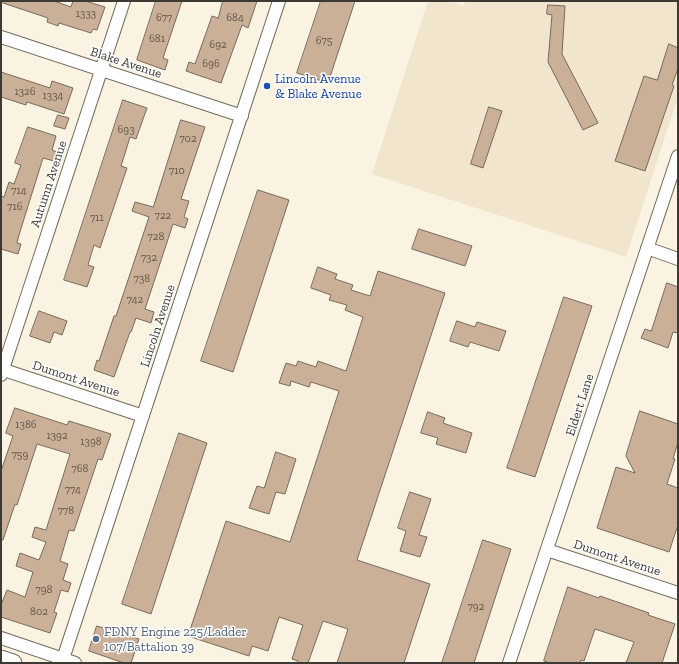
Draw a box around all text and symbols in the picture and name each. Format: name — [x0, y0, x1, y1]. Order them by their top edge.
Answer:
house number: 1333 — [76, 7, 96, 21]
house number: 677 — [156, 11, 172, 25]
house number: 684 — [226, 11, 244, 25]
house number: 681 — [149, 32, 165, 46]
house number: 675 — [316, 34, 332, 48]
house number: 692 — [209, 38, 227, 52]
street label: Blake Avenue — [88, 44, 164, 82]
house number: 696 — [202, 57, 220, 71]
place label: Lincoln Avenue & Blake Avenue — [275, 71, 362, 102]
marker: Lincoln Avenue & Blake Avenue — [262, 81, 272, 91]
house number: 1326 — [14, 85, 36, 99]
house number: 1334 — [43, 89, 63, 103]
house number: 693 — [117, 123, 135, 137]
house number: 702 — [179, 132, 197, 146]
street label: Autumn Avenue — [28, 139, 70, 229]
house number: 710 — [169, 164, 185, 178]
house number: 714 — [11, 184, 27, 198]
house number: 716 — [7, 200, 23, 214]
house number: 722 — [155, 209, 171, 223]
house number: 711 — [90, 211, 104, 225]
house number: 728 — [148, 230, 164, 244]
house number: 732 — [141, 251, 157, 265]
house number: 738 — [134, 272, 150, 286]
street label: Lincoln Avenue — [137, 283, 179, 369]
house number: 742 — [127, 293, 143, 307]
street label: Dumont Avenue — [30, 358, 122, 400]
street label: Eldert Lane — [563, 372, 597, 438]
house number: 1386 — [15, 418, 37, 432]
house number: 1392 — [46, 429, 68, 443]
house number: 1398 — [80, 435, 102, 449]
house number: 759 — [12, 448, 28, 462]
house number: 768 — [72, 462, 88, 476]
house number: 774 — [65, 483, 81, 497]
house number: 778 — [58, 504, 74, 518]
street label: Dumont Avenue — [571, 537, 663, 579]
house number: 798 — [36, 583, 52, 597]
house number: 792 — [468, 600, 484, 614]
house number: 802 — [30, 605, 48, 619]
place label: FDNY Engine 225/Ladder 107/Battalion 39 — [104, 624, 247, 655]
marker: FDNY Engine 225/Ladder 107/Battalion 39 — [91, 634, 101, 644]

